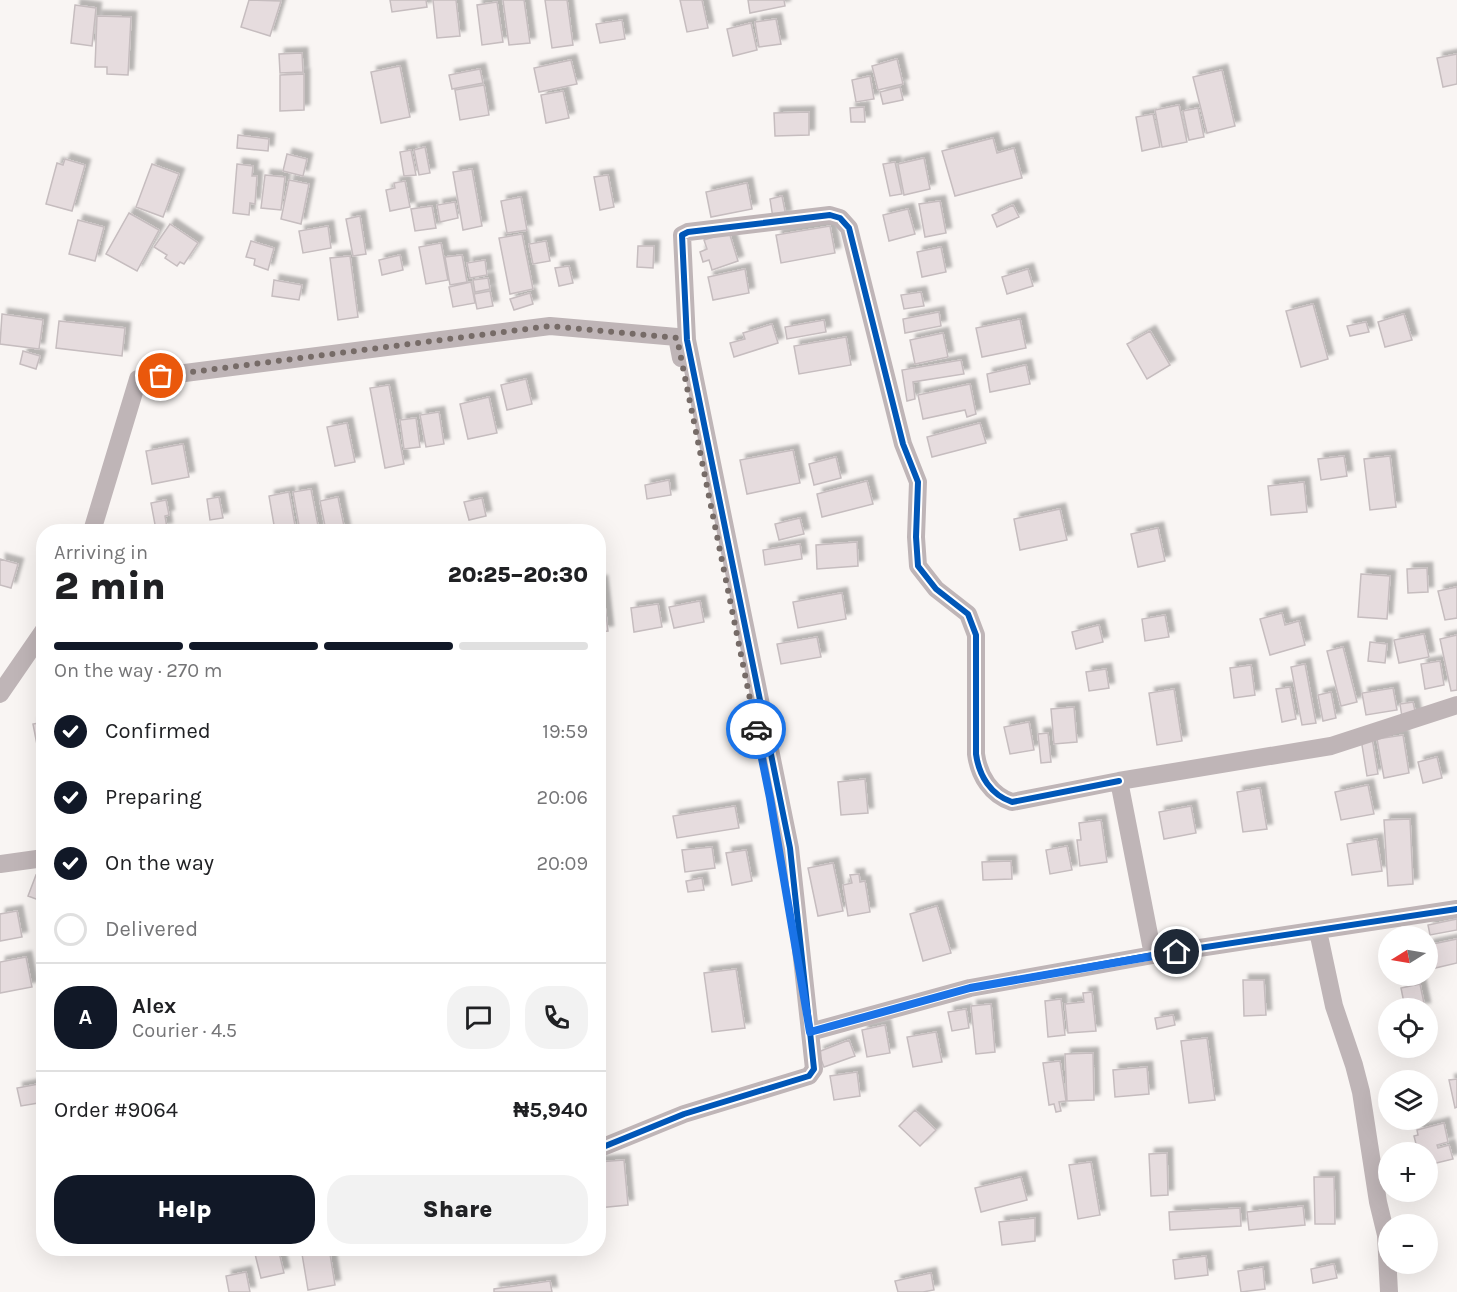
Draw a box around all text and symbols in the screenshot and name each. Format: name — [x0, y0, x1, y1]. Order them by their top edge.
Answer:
pin — [135, 350, 186, 401]
icon: bag — [144, 359, 177, 392]
text: Arriving in — [54, 541, 148, 564]
text: 20:25–20:30 — [448, 562, 588, 588]
text: 2 min — [54, 563, 166, 609]
text: On the way · 270 m — [54, 659, 223, 682]
courier — [726, 699, 786, 759]
icon: car — [740, 713, 773, 746]
icon: check — [54, 715, 87, 748]
text: Confirmed — [105, 718, 211, 744]
text: 19:59 — [542, 720, 588, 743]
icon: check — [54, 781, 87, 814]
text: Preparing — [105, 784, 202, 810]
text: 20:06 — [537, 786, 588, 809]
icon: check — [54, 847, 87, 880]
text: On the way — [105, 850, 214, 876]
text: 20:09 — [536, 852, 588, 875]
text: Delivered — [105, 916, 198, 942]
pin — [1151, 926, 1202, 977]
north arrow — [1378, 926, 1438, 986]
map controls — [1378, 926, 1438, 1274]
icon: home — [1160, 935, 1193, 968]
button: chat — [447, 986, 510, 1049]
button: phone — [525, 986, 588, 1049]
text: Alex — [132, 993, 176, 1019]
button: locate — [1378, 998, 1438, 1058]
text: A — [79, 1004, 92, 1030]
text: Courier · 4.5 — [132, 1019, 237, 1042]
button: layers — [1378, 1070, 1438, 1130]
text: Order #9064 — [54, 1097, 178, 1123]
text: ₦5,940 — [513, 1097, 588, 1123]
button: + — [1378, 1142, 1438, 1202]
button: Help — [54, 1175, 315, 1244]
button: Share — [327, 1175, 588, 1244]
button: − — [1378, 1214, 1438, 1274]

